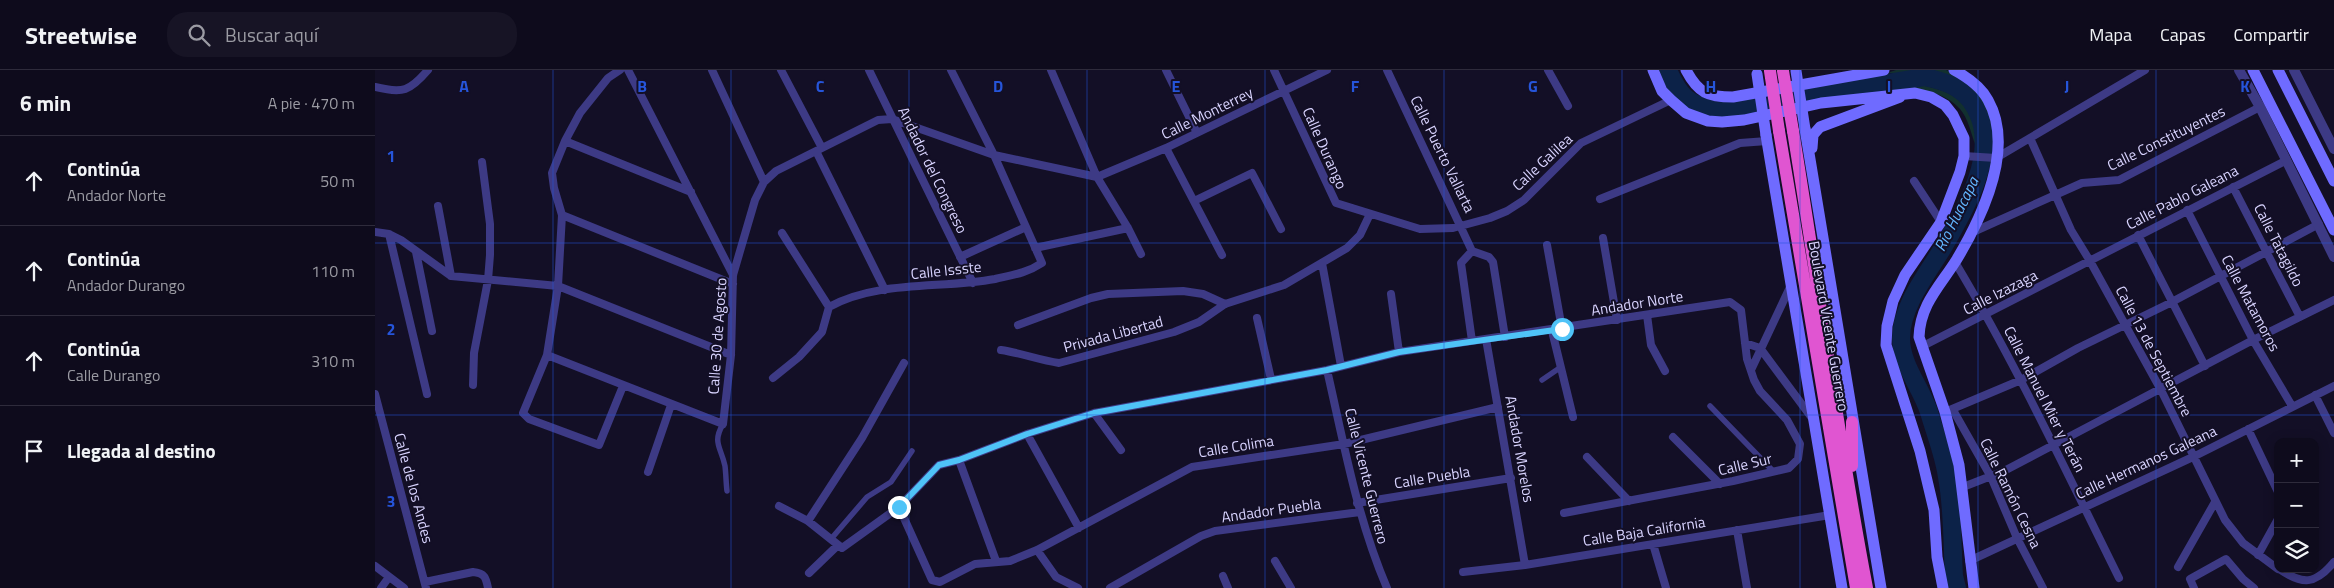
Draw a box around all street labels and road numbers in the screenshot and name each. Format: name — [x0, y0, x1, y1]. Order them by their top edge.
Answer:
street label: Calle Monterrey — [1157, 81, 1257, 145]
street label: Calle Puerto Vallarta — [1405, 91, 1482, 217]
street label: Calle Constituyentes — [2103, 99, 2229, 177]
street label: Andador del Congreso — [892, 103, 974, 237]
street label: Calle Durango — [1297, 103, 1353, 193]
street label: Calle Galilea — [1507, 128, 1578, 196]
street label: Calle Pablo Galeana — [2122, 159, 2243, 235]
street label: Calle Tatagildo — [2248, 199, 2310, 291]
street label: Boulevard Vicente Guerrero — [1803, 239, 1855, 413]
street label: Calle Matamoros — [2216, 250, 2286, 356]
street label: Calle Issste — [910, 255, 982, 285]
street label: Calle Izazaga — [1959, 263, 2042, 321]
street label: Calle 30 de Agosto — [701, 277, 733, 395]
street label: Calle 13 de Septiembre — [2110, 282, 2198, 420]
street label: Andador Norte — [1589, 284, 1685, 322]
street label: Privada Libertad — [1060, 310, 1166, 358]
street label: Calle Manuel Mier y Terán — [1998, 322, 2092, 476]
street label: Andador Morelos — [1499, 394, 1541, 504]
street label: Calle Vicente Guerrero — [1339, 406, 1395, 546]
street label: Calle Hermanos Galeana — [2072, 419, 2221, 505]
street label: Calle Colima — [1197, 429, 1276, 463]
street label: Calle de los Andes — [388, 430, 440, 546]
street label: Calle Ramón Cesna — [1974, 434, 2048, 552]
street label: Calle Sur — [1716, 447, 1774, 481]
street label: Calle Puebla — [1392, 460, 1472, 494]
street label: Andador Puebla — [1220, 492, 1323, 528]
street label: Calle Baja California — [1581, 510, 1707, 552]

